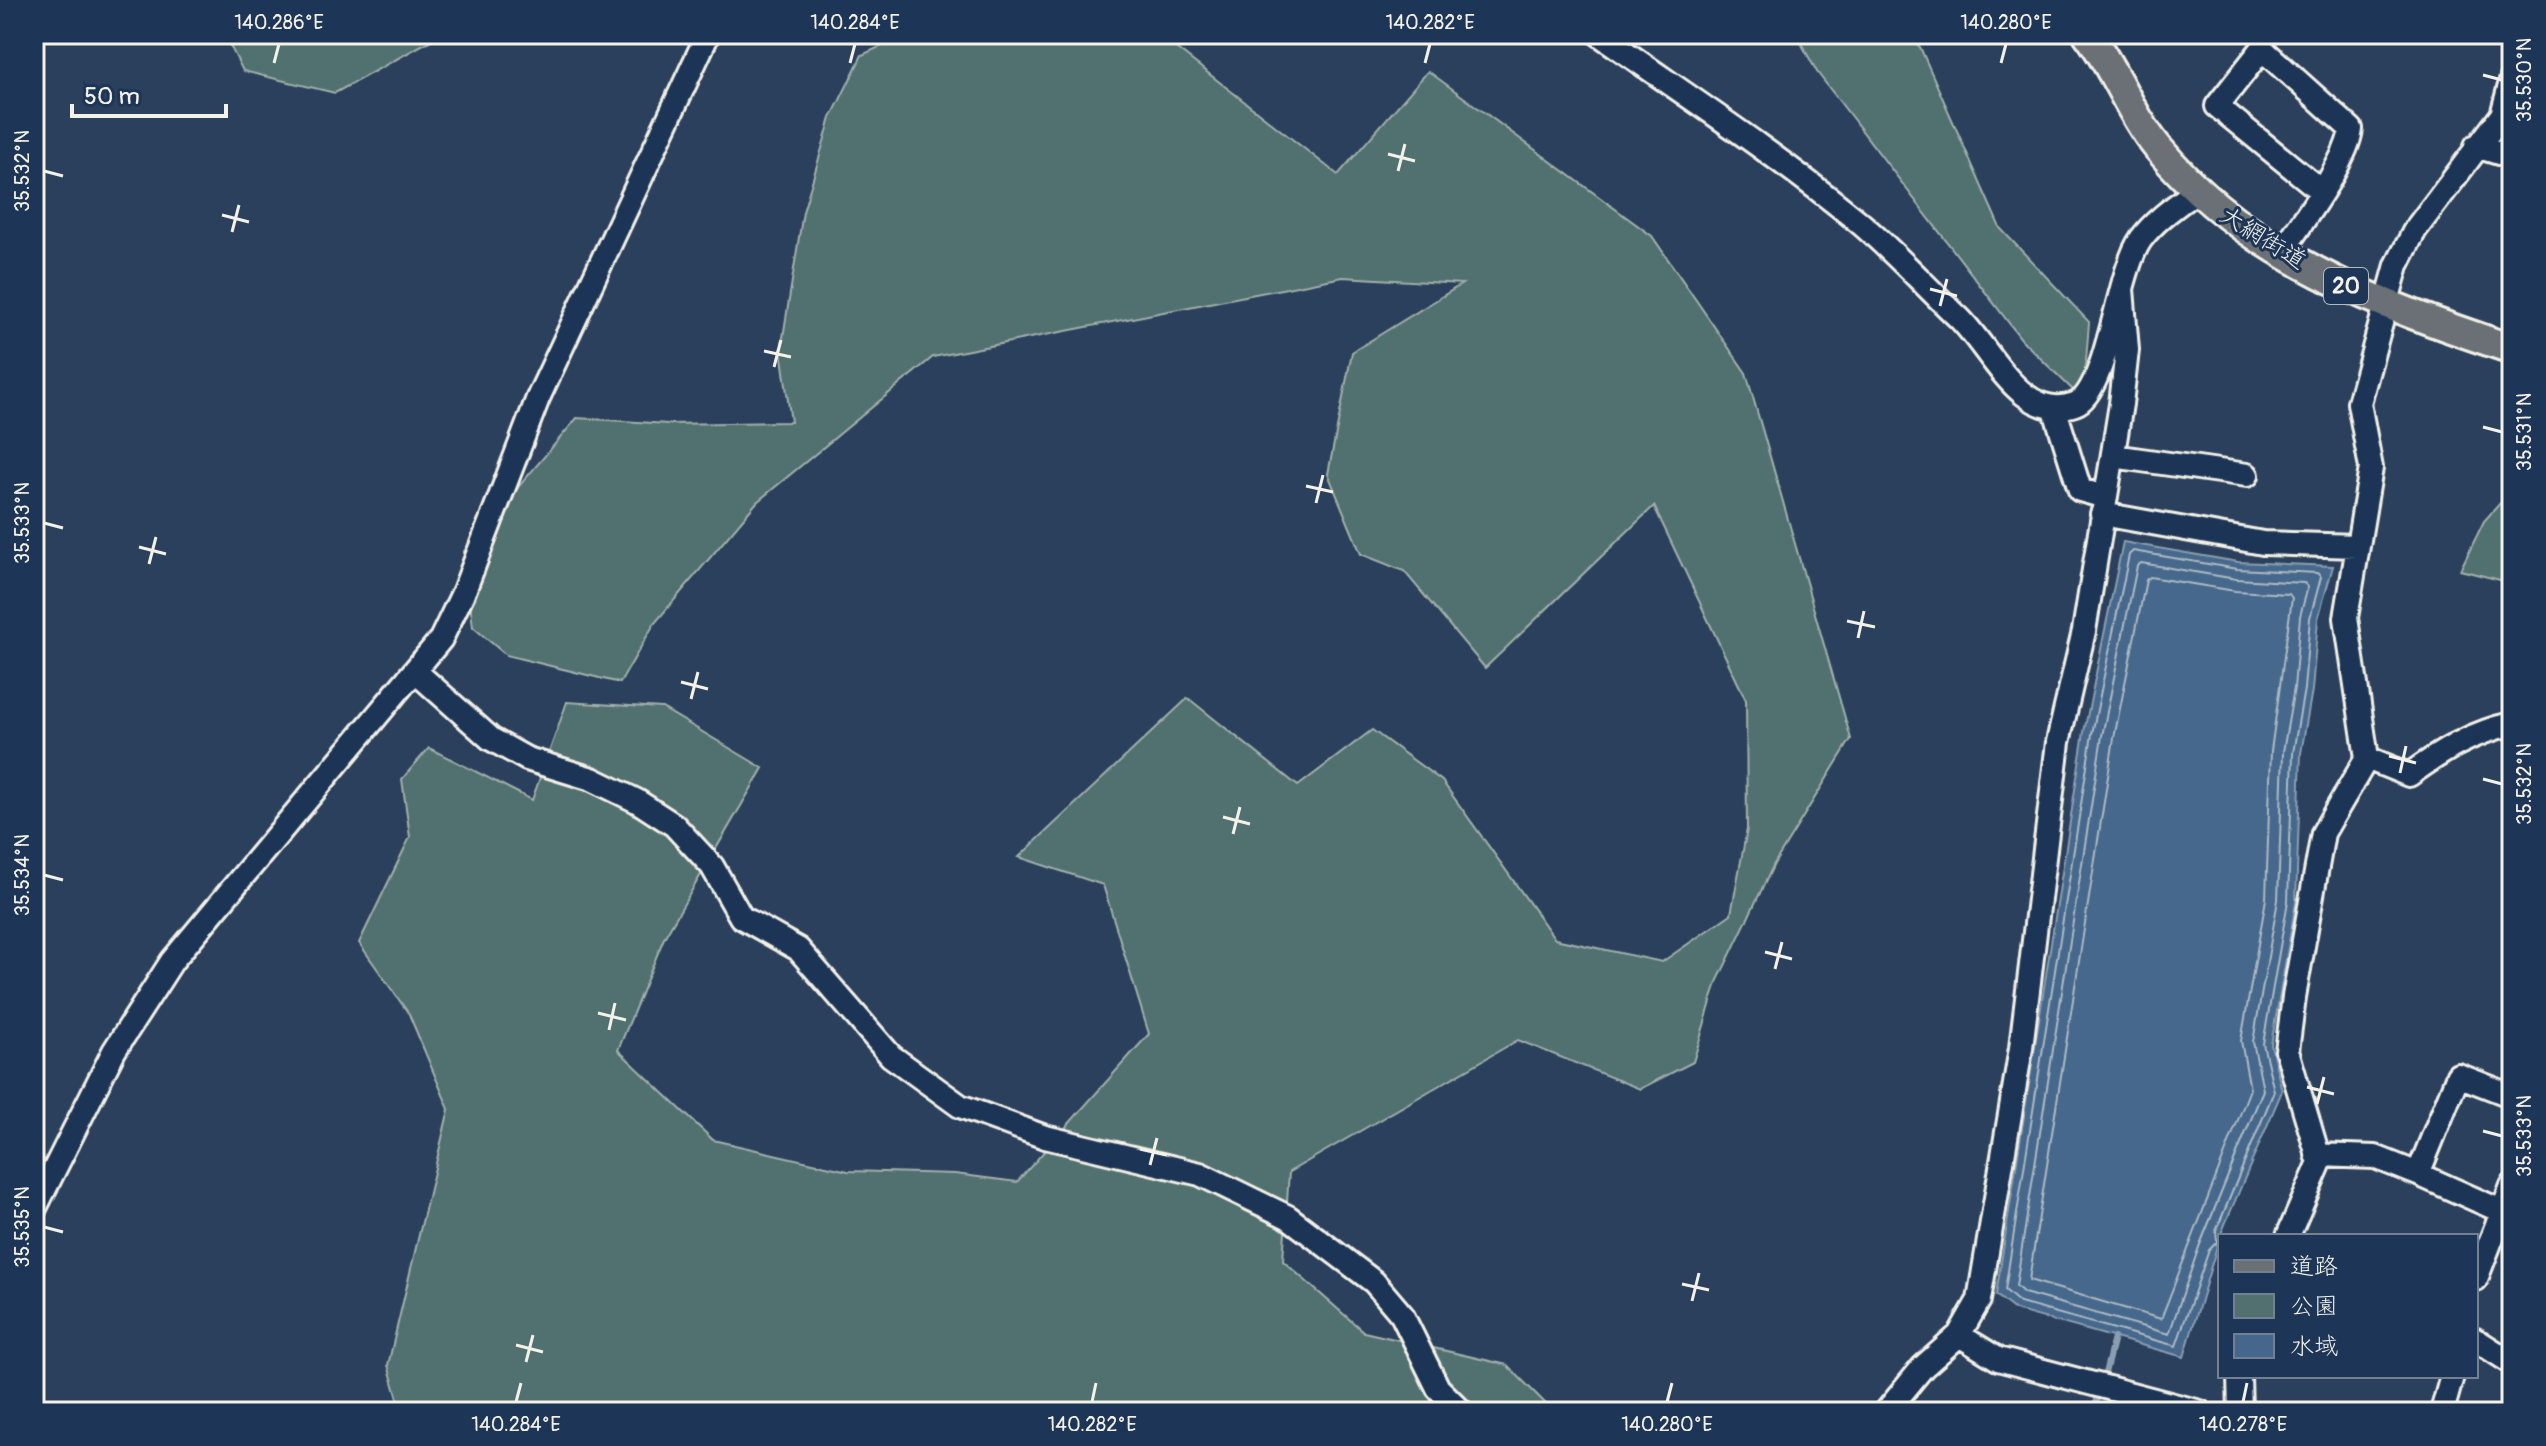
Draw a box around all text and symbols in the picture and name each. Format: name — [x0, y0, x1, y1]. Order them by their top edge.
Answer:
text: 140.286°E — [234, 10, 324, 35]
text: 140.284°E — [810, 10, 900, 35]
text: 140.282°E — [1385, 10, 1475, 35]
text: 140.280°E — [1960, 10, 2052, 35]
text: 35.530°N — [2512, 38, 2537, 122]
scale bar — [72, 68, 226, 118]
text: 50 m — [84, 82, 140, 111]
text: 35.532°N — [10, 130, 35, 212]
street label: 大網街道 — [2215, 200, 2311, 276]
road number: 20 — [2324, 268, 2368, 304]
text: 35.531°N — [2512, 393, 2537, 471]
text: 35.533°N — [10, 482, 35, 564]
text: 35.532°N — [2512, 743, 2537, 825]
text: 35.534°N — [10, 834, 35, 916]
text: 35.533°N — [2512, 1095, 2537, 1177]
text: 35.535°N — [10, 1186, 35, 1268]
legend — [2218, 1234, 2478, 1378]
text: 道路 — [2290, 1252, 2338, 1281]
text: 公園 — [2290, 1292, 2338, 1321]
text: 水域 — [2290, 1332, 2338, 1361]
text: 140.284°E — [471, 1412, 561, 1437]
text: 140.282°E — [1047, 1412, 1137, 1437]
text: 140.280°E — [1621, 1412, 1713, 1437]
text: 140.278°E — [2199, 1412, 2287, 1437]

